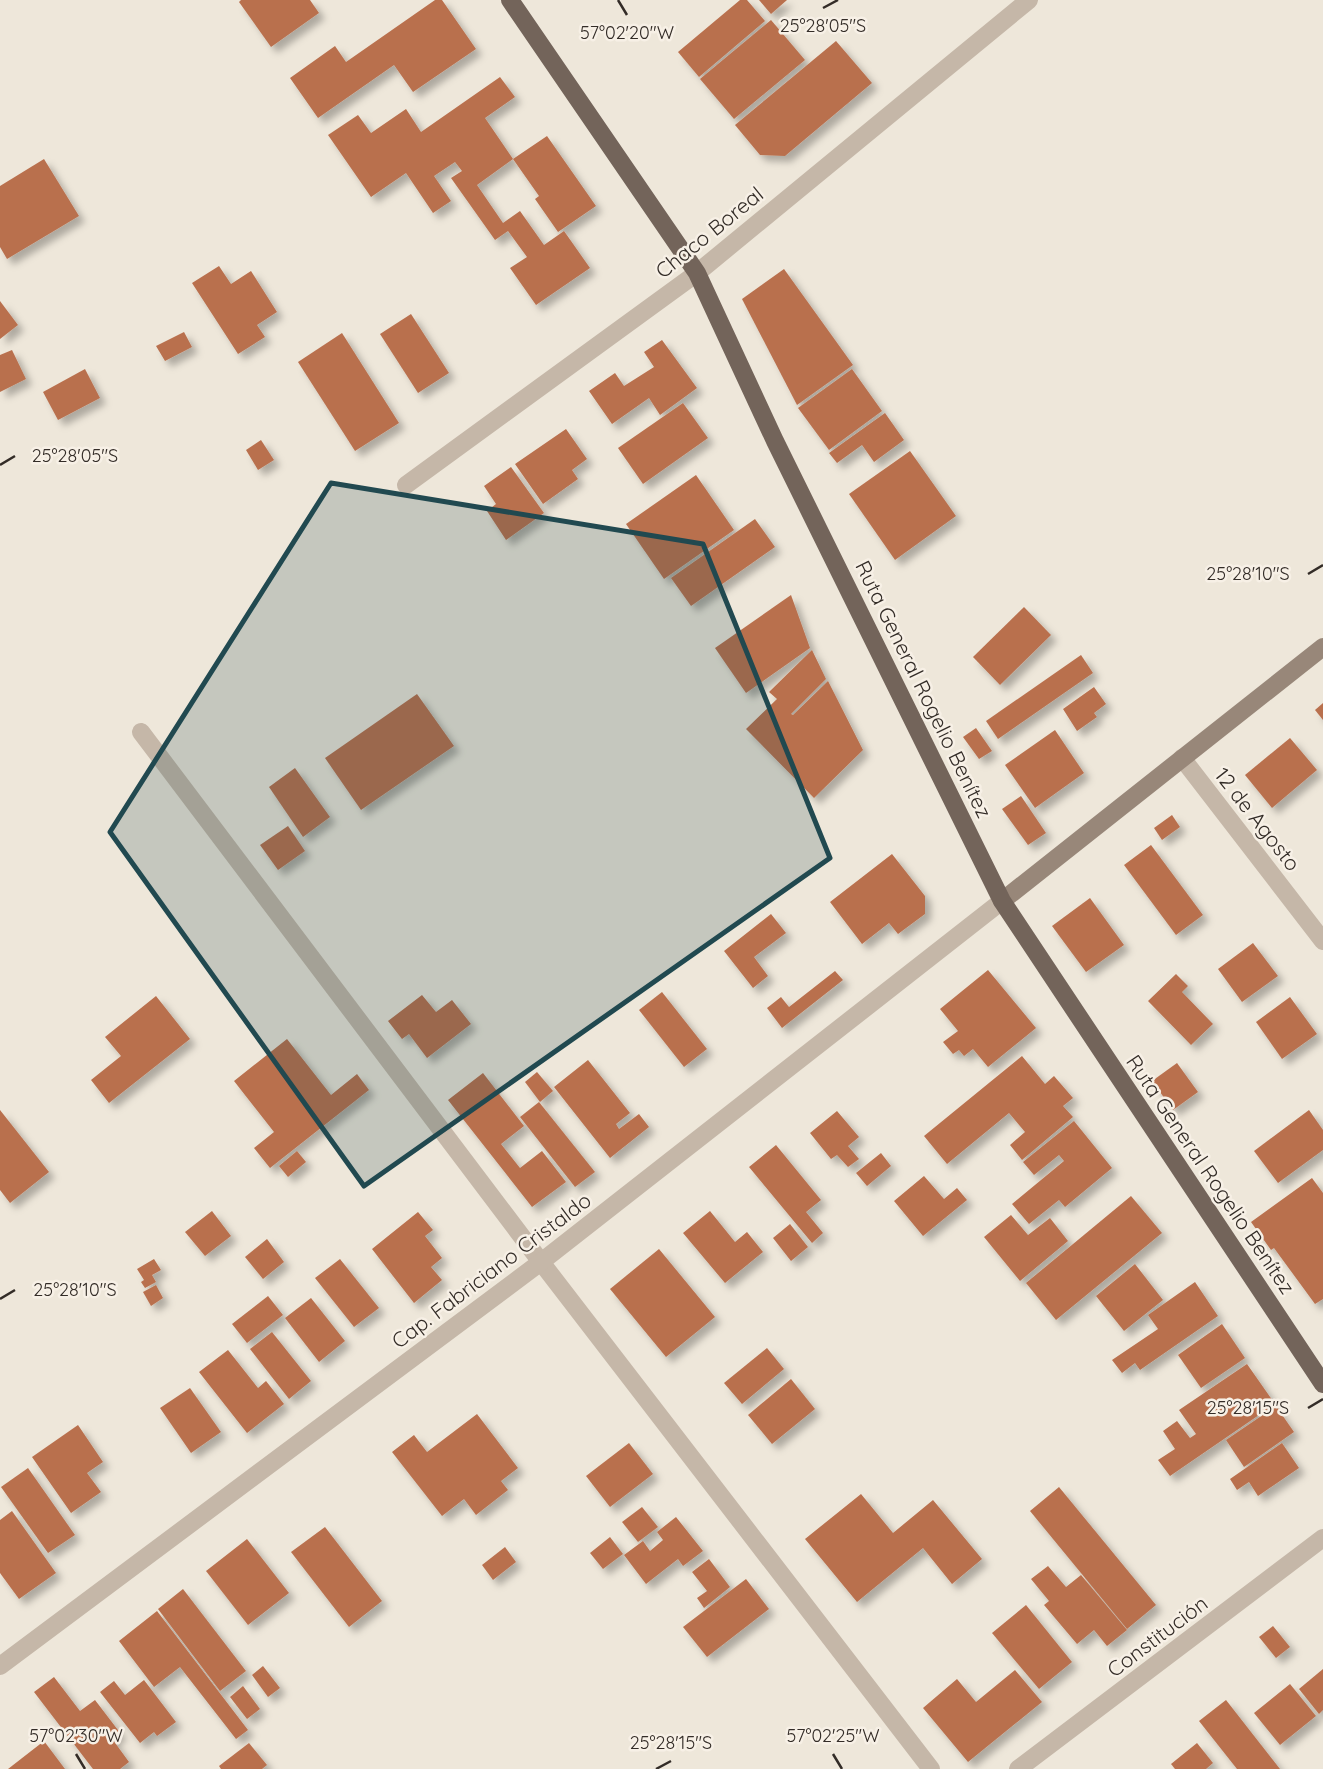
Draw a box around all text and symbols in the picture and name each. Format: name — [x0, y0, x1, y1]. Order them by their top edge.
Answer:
text: 25°28'05"S — [780, 14, 866, 37]
text: 57°02'20"W — [580, 21, 674, 44]
street label: Chaco Boreal — [650, 181, 768, 283]
text: 25°28'05"S — [32, 444, 118, 467]
street label: Ruta General Rogelio Benítez — [850, 556, 998, 822]
text: 25°28'10"S — [1206, 562, 1290, 585]
street label: 12 de Agosto — [1210, 762, 1306, 876]
street label: Ruta General Rogelio Benítez — [1121, 1049, 1301, 1299]
street label: Cap. Fabriciano Cristaldo — [386, 1187, 596, 1353]
text: 25°28'10"S — [33, 1278, 117, 1301]
text: 25°28'15"S — [1207, 1396, 1289, 1419]
street label: Constitución — [1102, 1590, 1212, 1682]
text: 57°02'30"W — [29, 1724, 123, 1747]
text: 57°02'25"W — [786, 1724, 880, 1747]
text: 25°28'15"S — [630, 1731, 712, 1754]

